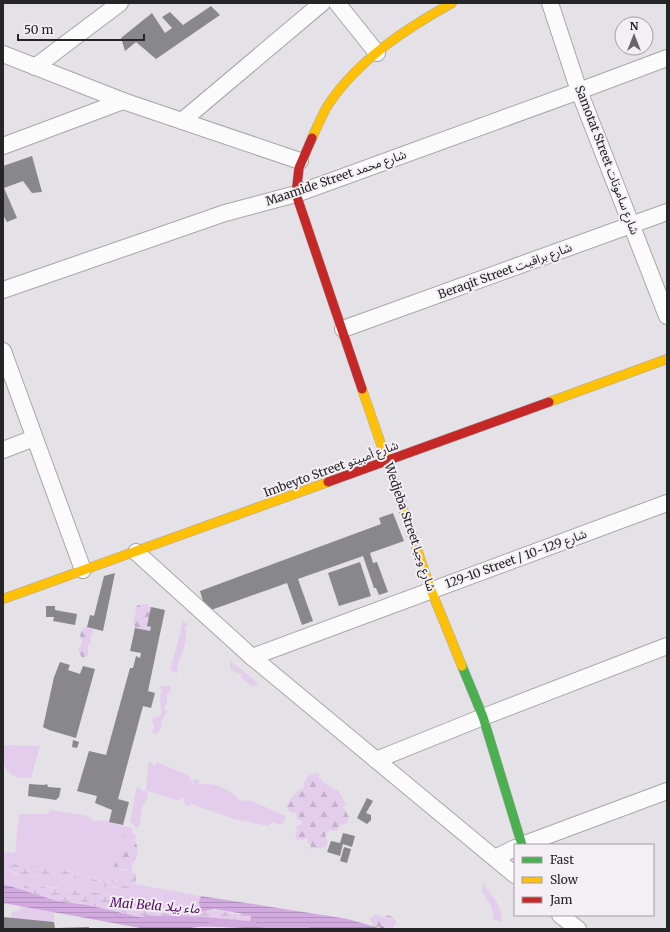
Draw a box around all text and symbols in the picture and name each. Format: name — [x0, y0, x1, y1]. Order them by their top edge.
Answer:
scale bar — [18, 16, 144, 42]
north arrow — [614, 16, 654, 56]
text: N — [630, 19, 639, 33]
text: 50 m — [24, 22, 53, 37]
street label: Samotat Street شارع ساموتات — [570, 83, 643, 237]
street label: Maamide Street شارع محمد — [264, 146, 409, 211]
street label: Beraqit Street شارع براقيت — [436, 239, 575, 304]
street label: Imbeyto Street شارع أمبيتو — [261, 437, 401, 502]
street label: Wedjeba Street شارع وجبا — [379, 460, 440, 594]
street label: 129-10 Street / شارع 129-10 — [443, 526, 589, 593]
legend — [514, 844, 654, 916]
text: Fast — [550, 852, 574, 867]
text: Slow — [550, 872, 579, 887]
text: Jam — [549, 892, 573, 907]
water label: Mai Bela ماء بيلا — [109, 894, 201, 917]

